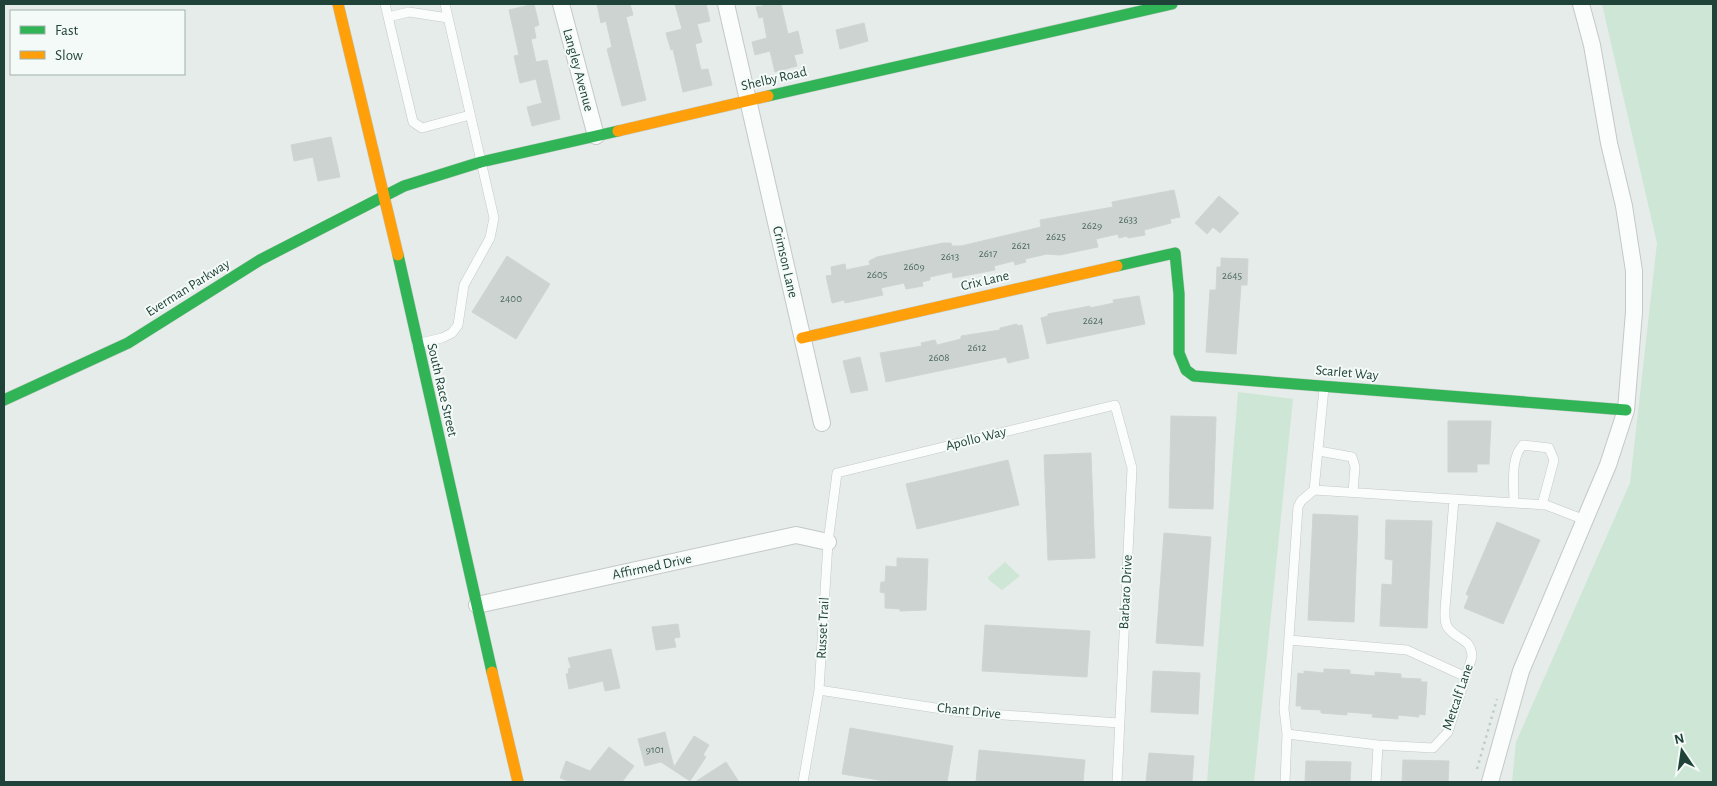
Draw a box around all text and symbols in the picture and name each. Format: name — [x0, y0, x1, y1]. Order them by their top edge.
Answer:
legend — [10, 10, 185, 75]
text: Fast — [55, 23, 79, 38]
street label: Langley Avenue — [560, 27, 596, 113]
text: Slow — [55, 48, 83, 63]
street label: Shelby Road — [740, 65, 808, 93]
house number: 2633 — [1118, 214, 1138, 225]
house number: 2629 — [1082, 220, 1102, 231]
street label: Crimson Lane — [770, 225, 800, 299]
house number: 2625 — [1046, 231, 1066, 242]
house number: 2621 — [1012, 240, 1030, 251]
house number: 2617 — [979, 248, 998, 259]
house number: 2613 — [941, 251, 960, 262]
street label: Everman Parkway — [144, 257, 232, 319]
house number: 2609 — [903, 261, 925, 272]
house number: 2605 — [867, 269, 888, 280]
street label: Crix Lane — [959, 269, 1011, 293]
house number: 2645 — [1222, 270, 1242, 281]
house number: 2400 — [500, 293, 522, 304]
house number: 2624 — [1083, 315, 1103, 326]
street label: South Race Street — [424, 342, 460, 439]
house number: 2612 — [968, 342, 986, 353]
house number: 2608 — [928, 352, 950, 363]
street label: Scarlet Way — [1315, 363, 1379, 383]
street label: Apollo Way — [944, 425, 1008, 453]
street label: Affirmed Drive — [611, 552, 693, 582]
street label: Barbaro Drive — [1117, 554, 1135, 630]
street label: Russet Trail — [814, 597, 832, 659]
street label: Metcalf Lane — [1440, 662, 1476, 732]
street label: Chant Drive — [936, 701, 1002, 721]
north arrow — [1657, 726, 1707, 776]
text: N — [1673, 731, 1686, 747]
house number: 9101 — [646, 744, 664, 755]

